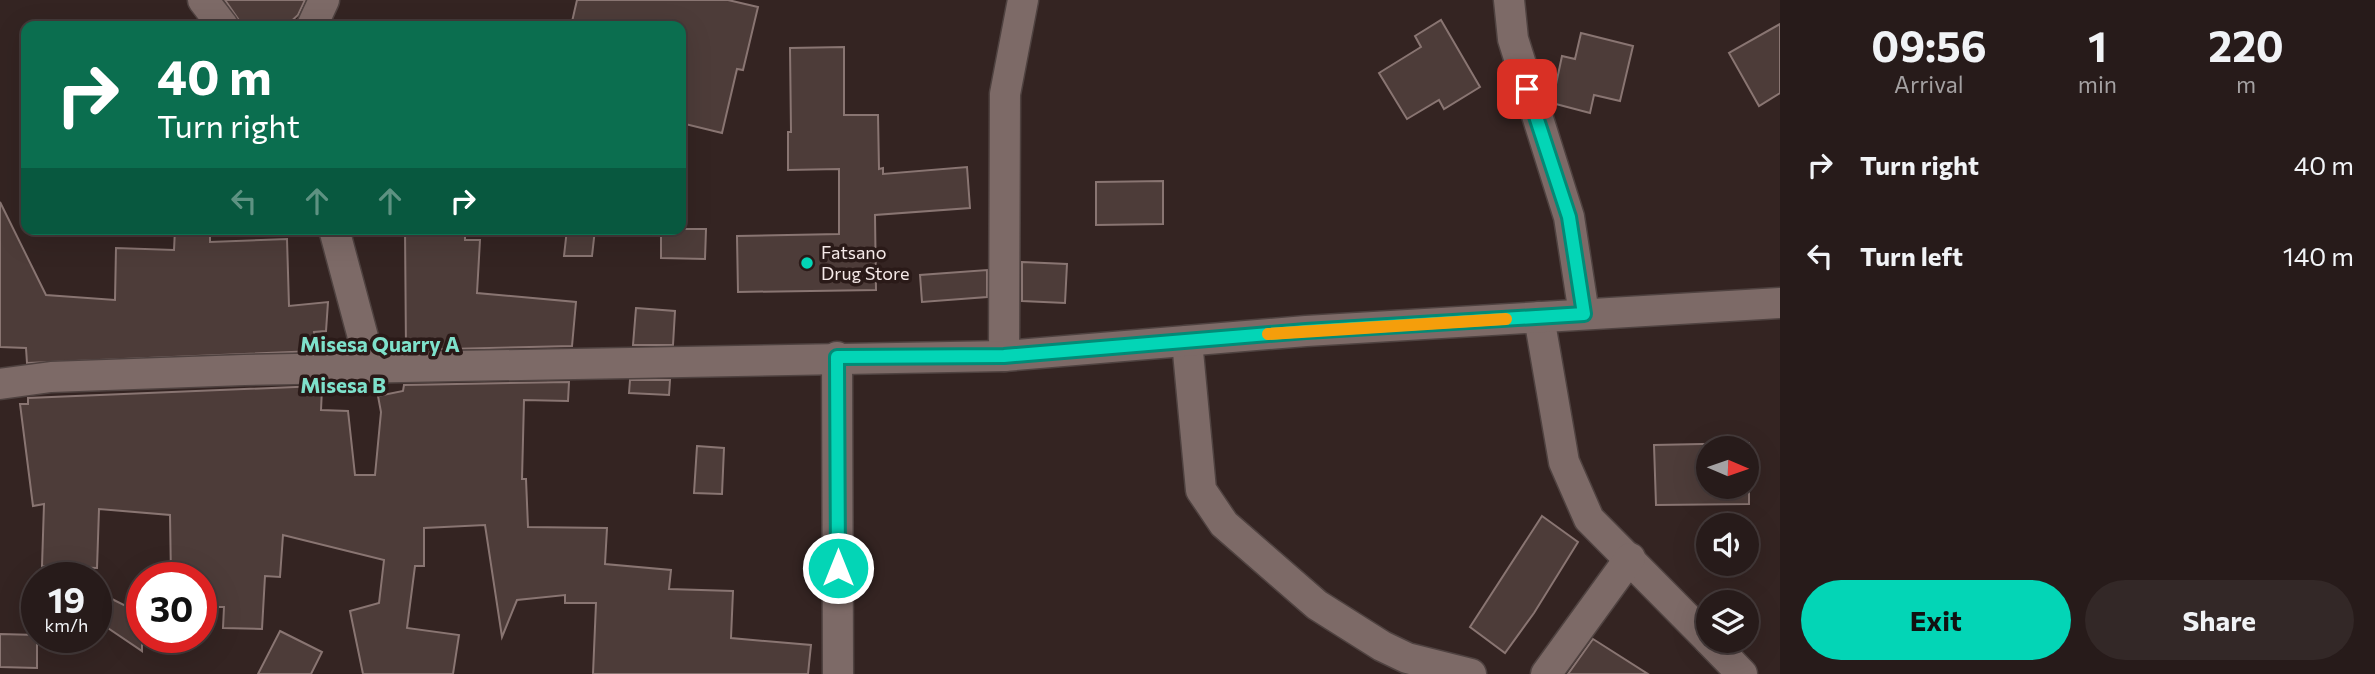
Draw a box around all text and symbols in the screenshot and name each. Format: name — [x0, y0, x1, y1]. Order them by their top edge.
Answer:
text: 09:56 — [1871, 19, 1987, 71]
text: 1 — [2088, 19, 2107, 71]
text: 220 — [2208, 19, 2284, 71]
text: 40 m — [157, 45, 272, 105]
icon: right — [42, 49, 133, 140]
pin — [1497, 59, 1557, 119]
icon: arrive — [1508, 70, 1546, 108]
text: Arrival — [1894, 70, 1964, 98]
text: min — [2078, 70, 2117, 98]
text: m — [2236, 70, 2256, 98]
text: Turn right — [157, 105, 300, 145]
icon: right — [1801, 146, 1839, 184]
text: Turn right — [1860, 149, 1979, 180]
text: 40 m — [2294, 149, 2354, 180]
icon: left — [225, 182, 263, 220]
icon: ahead — [298, 182, 336, 220]
icon: ahead — [371, 182, 409, 220]
icon: right — [444, 182, 482, 220]
icon: left — [1801, 237, 1839, 275]
text: Turn left — [1860, 240, 1963, 271]
text: 140 m — [2283, 240, 2354, 271]
place label: Fatsano Drug Store — [821, 241, 909, 284]
marker: Fatsano Drug Store — [799, 255, 815, 271]
district label: Misesa Quarry A — [300, 331, 460, 356]
district label: Misesa B — [300, 372, 386, 397]
north arrow — [1696, 436, 1759, 499]
map controls — [1696, 436, 1759, 653]
button: sound — [1696, 513, 1759, 576]
position arrow — [801, 531, 875, 605]
speed limit sign: 30 — [126, 562, 217, 653]
text: 19 — [48, 577, 85, 620]
button: Exit — [1801, 580, 2071, 660]
button: Share — [2085, 580, 2354, 660]
button: layers — [1696, 590, 1759, 653]
text: km/h — [45, 614, 88, 636]

